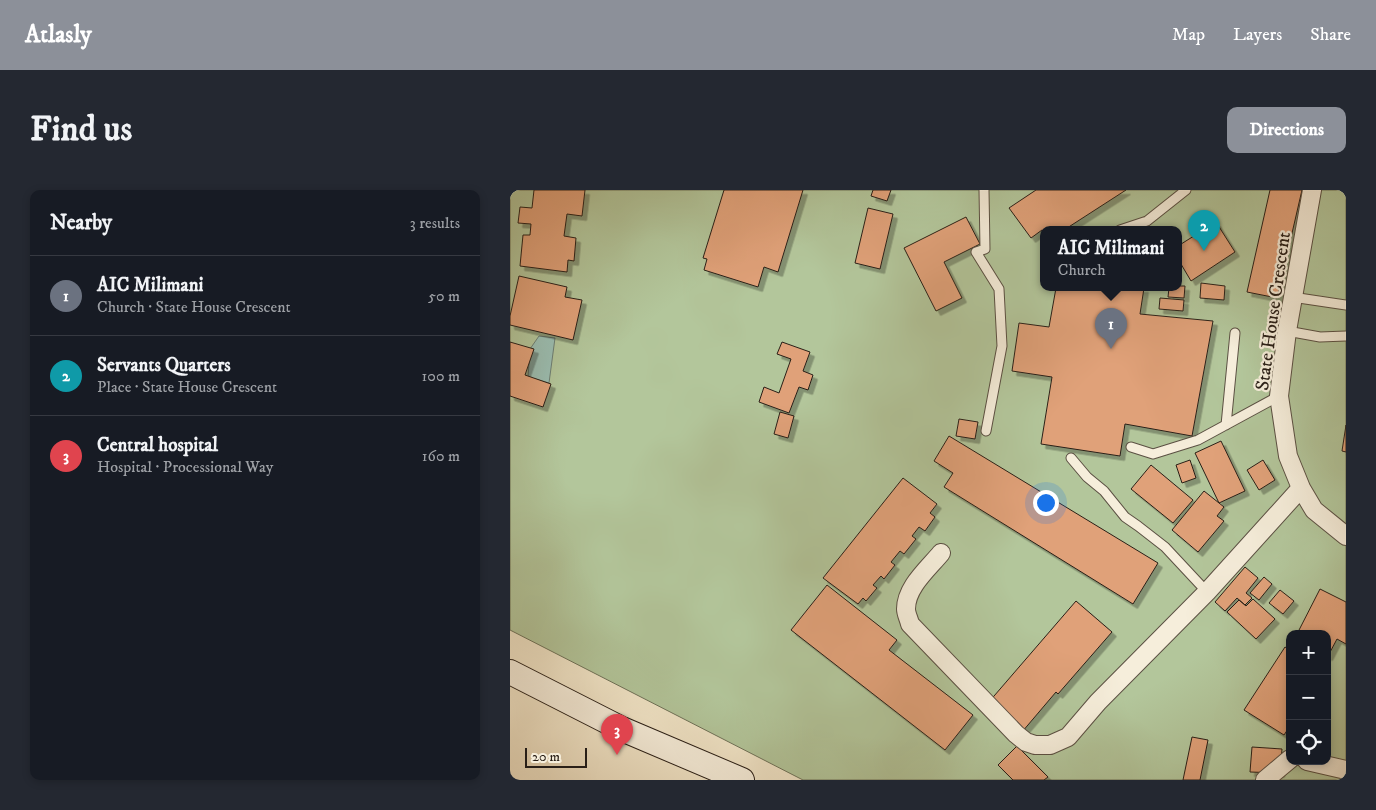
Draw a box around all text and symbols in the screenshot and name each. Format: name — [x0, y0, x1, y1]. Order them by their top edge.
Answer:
text: Atlasly — [25, 20, 92, 50]
text: Map — [1172, 24, 1205, 46]
text: Layers — [1233, 24, 1282, 46]
text: Share — [1310, 24, 1351, 46]
button: Directions — [1227, 107, 1346, 153]
text: Find us — [30, 108, 132, 152]
text: Nearby — [50, 210, 112, 236]
pin: 2 — [1188, 210, 1220, 251]
text: 3 results — [410, 213, 460, 233]
popup — [1040, 226, 1182, 291]
street label: State House Crescent — [1251, 230, 1296, 392]
text: AIC Milimani — [1058, 237, 1164, 260]
text: Church — [1058, 260, 1106, 280]
text: AIC Milimani — [97, 274, 204, 297]
text: 1 — [63, 286, 69, 306]
text: 50 m — [428, 286, 460, 306]
text: Church · State House Crescent — [97, 297, 291, 317]
pin: 1 — [1095, 308, 1127, 349]
text: Servants Quarters — [97, 354, 231, 377]
text: 2 — [62, 366, 70, 386]
text: 100 m — [422, 366, 460, 386]
text: Place · State House Crescent — [97, 377, 277, 397]
text: Central hospital — [97, 434, 218, 457]
text: 3 — [63, 446, 69, 466]
text: 160 m — [422, 446, 460, 466]
text: Hospital · Processional Way — [97, 457, 273, 477]
your location — [1033, 490, 1059, 516]
map controls — [1286, 630, 1331, 765]
button: + — [1286, 630, 1331, 675]
button: − — [1286, 675, 1331, 720]
pin: 3 — [601, 714, 633, 755]
button: locate — [1286, 720, 1331, 765]
scale bar — [525, 745, 588, 768]
text: 20 m — [532, 748, 560, 766]

